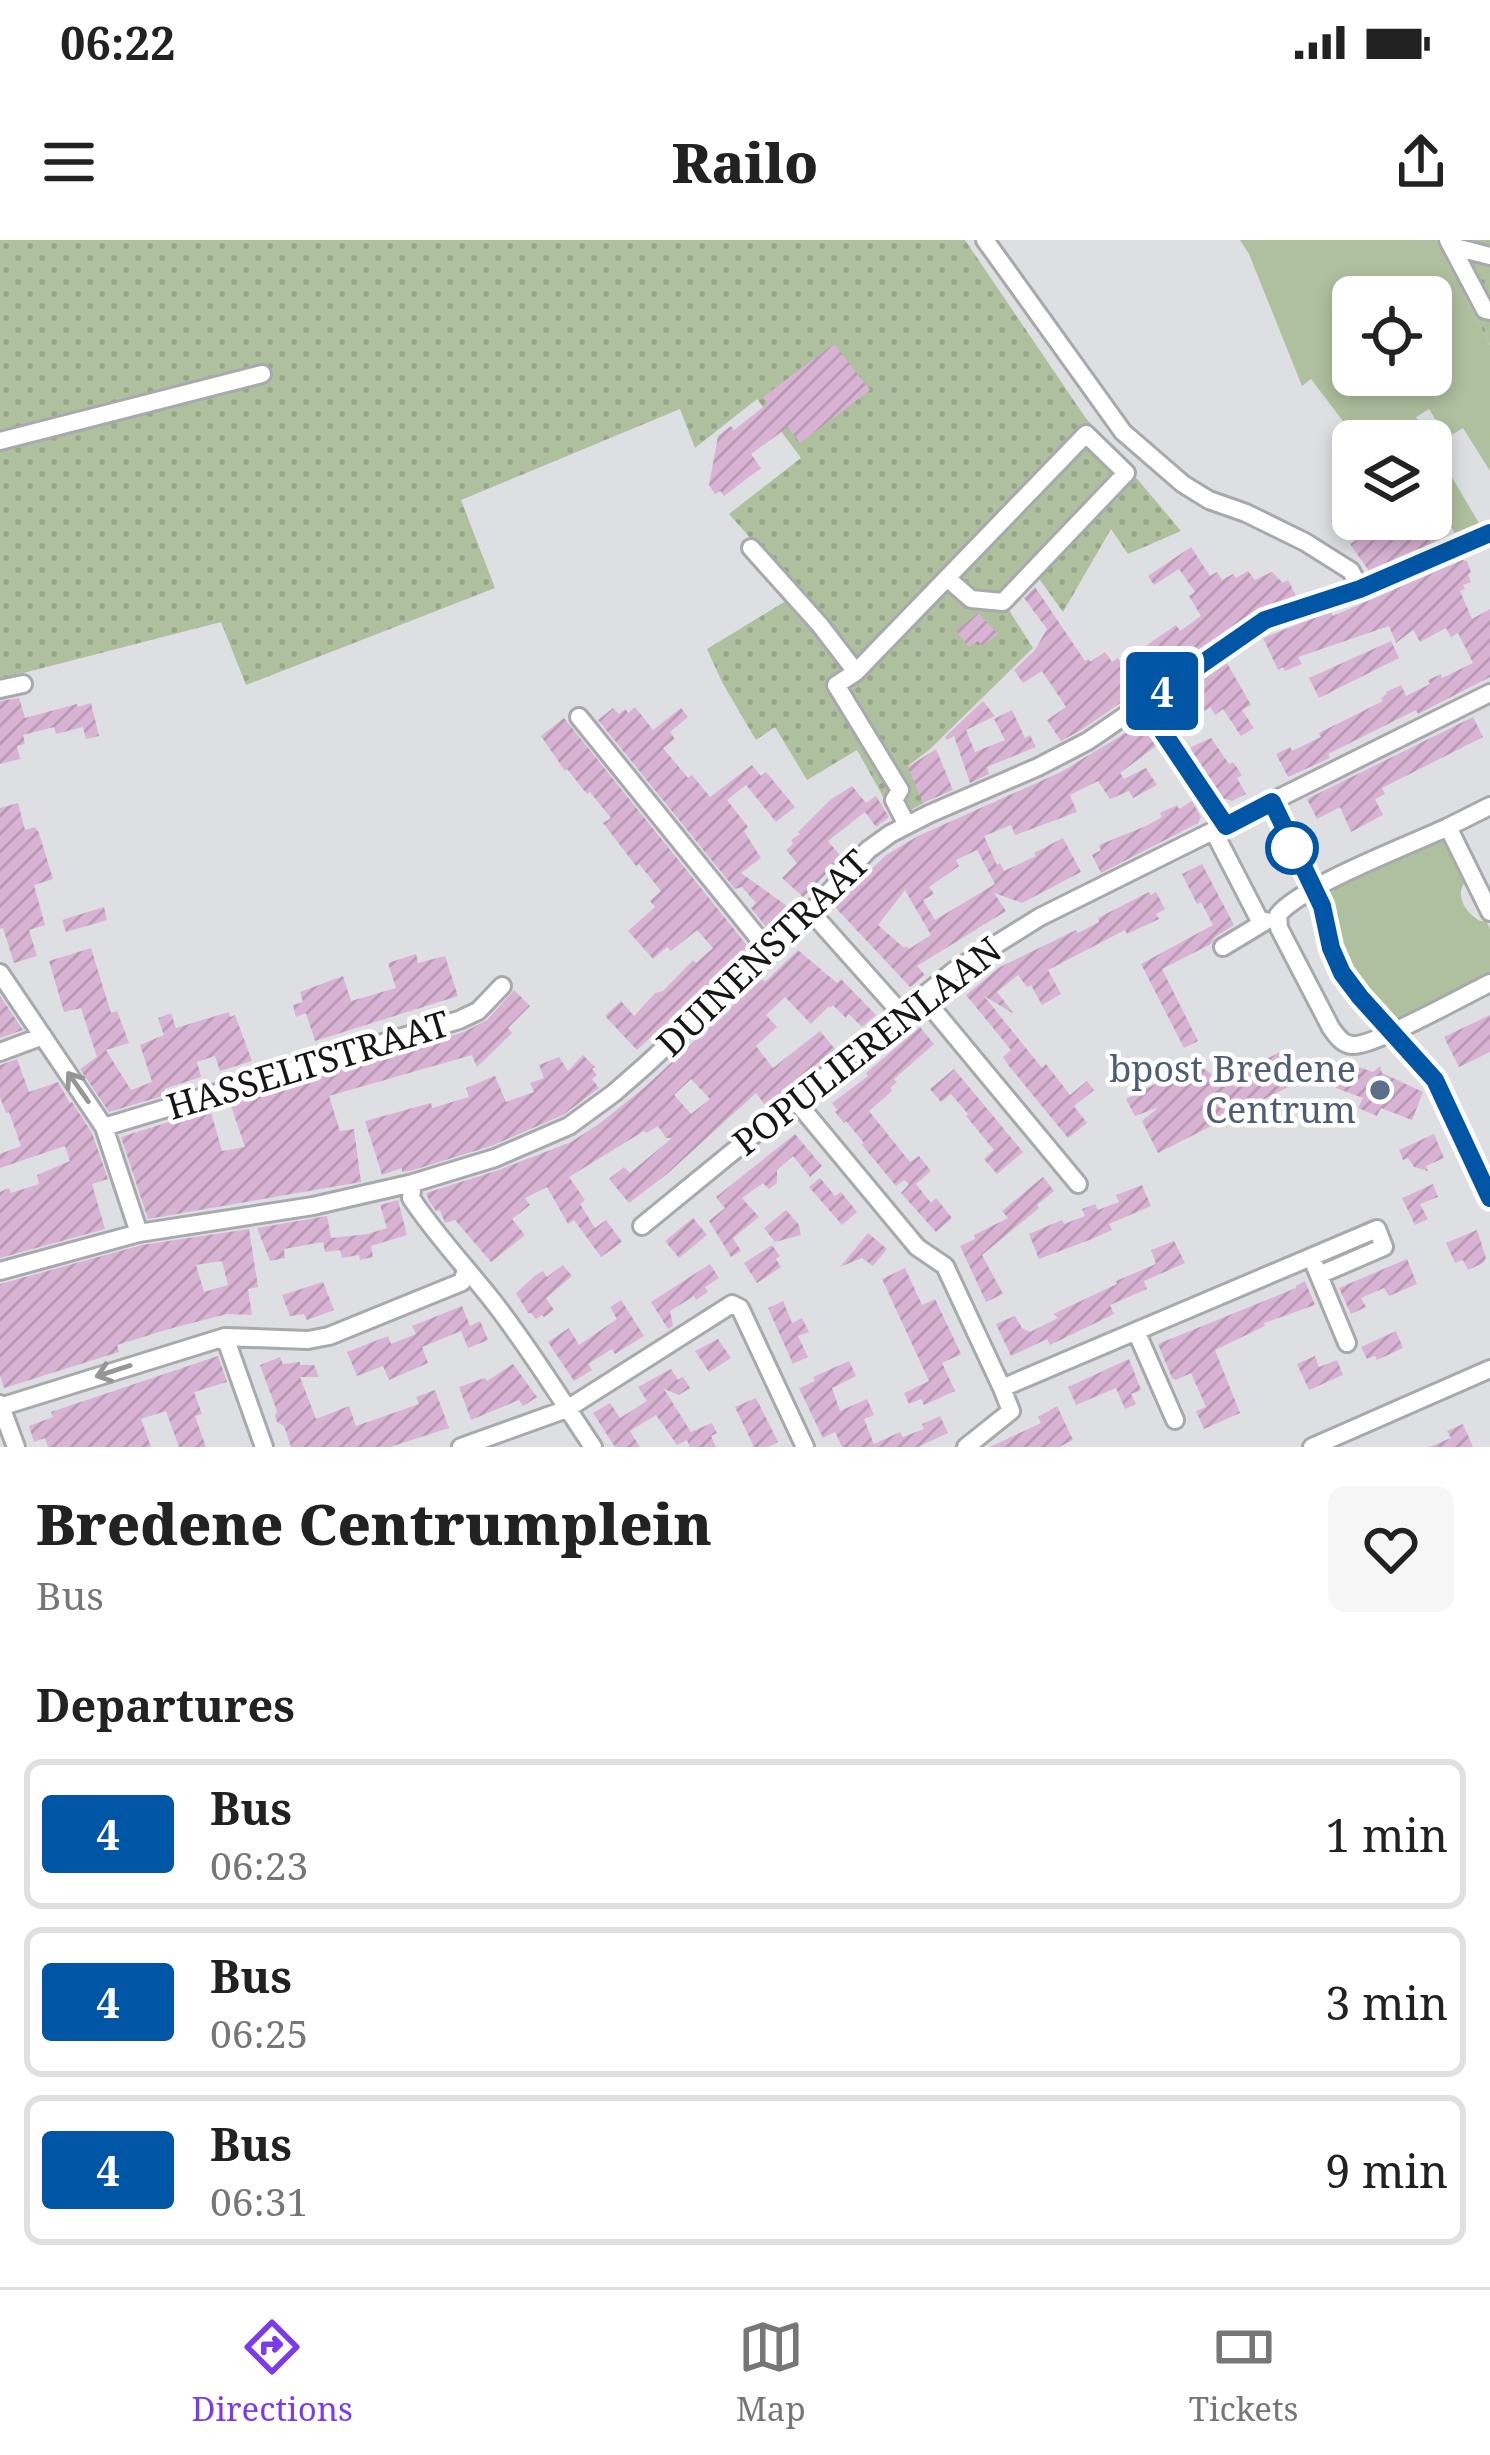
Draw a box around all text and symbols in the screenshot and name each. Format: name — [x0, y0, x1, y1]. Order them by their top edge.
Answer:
text: 06:22 — [60, 12, 175, 73]
text: Railo — [672, 125, 818, 199]
icon: menu — [36, 129, 102, 195]
icon: share — [1388, 129, 1454, 195]
map controls — [1332, 276, 1452, 540]
button: locate — [1332, 276, 1452, 396]
button: layers — [1332, 420, 1452, 540]
line badge: 4 — [1123, 652, 1201, 730]
text: 4 — [1150, 662, 1174, 719]
unlabelled marker — [1267, 823, 1317, 873]
street label: DUINENSTRAAT — [646, 839, 880, 1067]
street label: POPULIERENLAAN — [722, 925, 1011, 1166]
street label: HASSELTSTRAAT — [161, 998, 455, 1131]
place label: bpost Bredene Centrum — [1109, 1044, 1356, 1134]
one-way arrow — [66, 1071, 91, 1104]
marker: bpost Bredene Centrum — [1367, 1077, 1393, 1103]
one-way arrow — [95, 1361, 133, 1383]
text: Bredene Centrumplein — [36, 1484, 712, 1562]
button: heart — [1328, 1486, 1454, 1612]
text: Bus — [36, 1568, 104, 1621]
text: Departures — [36, 1674, 295, 1735]
text: Bus — [210, 1777, 292, 1838]
text: 1 min — [1325, 1804, 1448, 1865]
text: 4 — [96, 1805, 120, 1862]
text: 06:23 — [210, 1838, 308, 1891]
text: Bus — [210, 1945, 292, 2006]
text: 3 min — [1325, 1972, 1448, 2033]
text: 4 — [96, 1973, 120, 2030]
text: 06:25 — [210, 2006, 308, 2059]
text: Bus — [210, 2113, 292, 2174]
text: 9 min — [1325, 2140, 1448, 2201]
text: 4 — [96, 2141, 120, 2198]
text: 06:31 — [210, 2174, 308, 2227]
tab: Directions — [192, 2314, 353, 2431]
tab: Map — [736, 2314, 806, 2431]
tab: Tickets — [1189, 2314, 1299, 2431]

